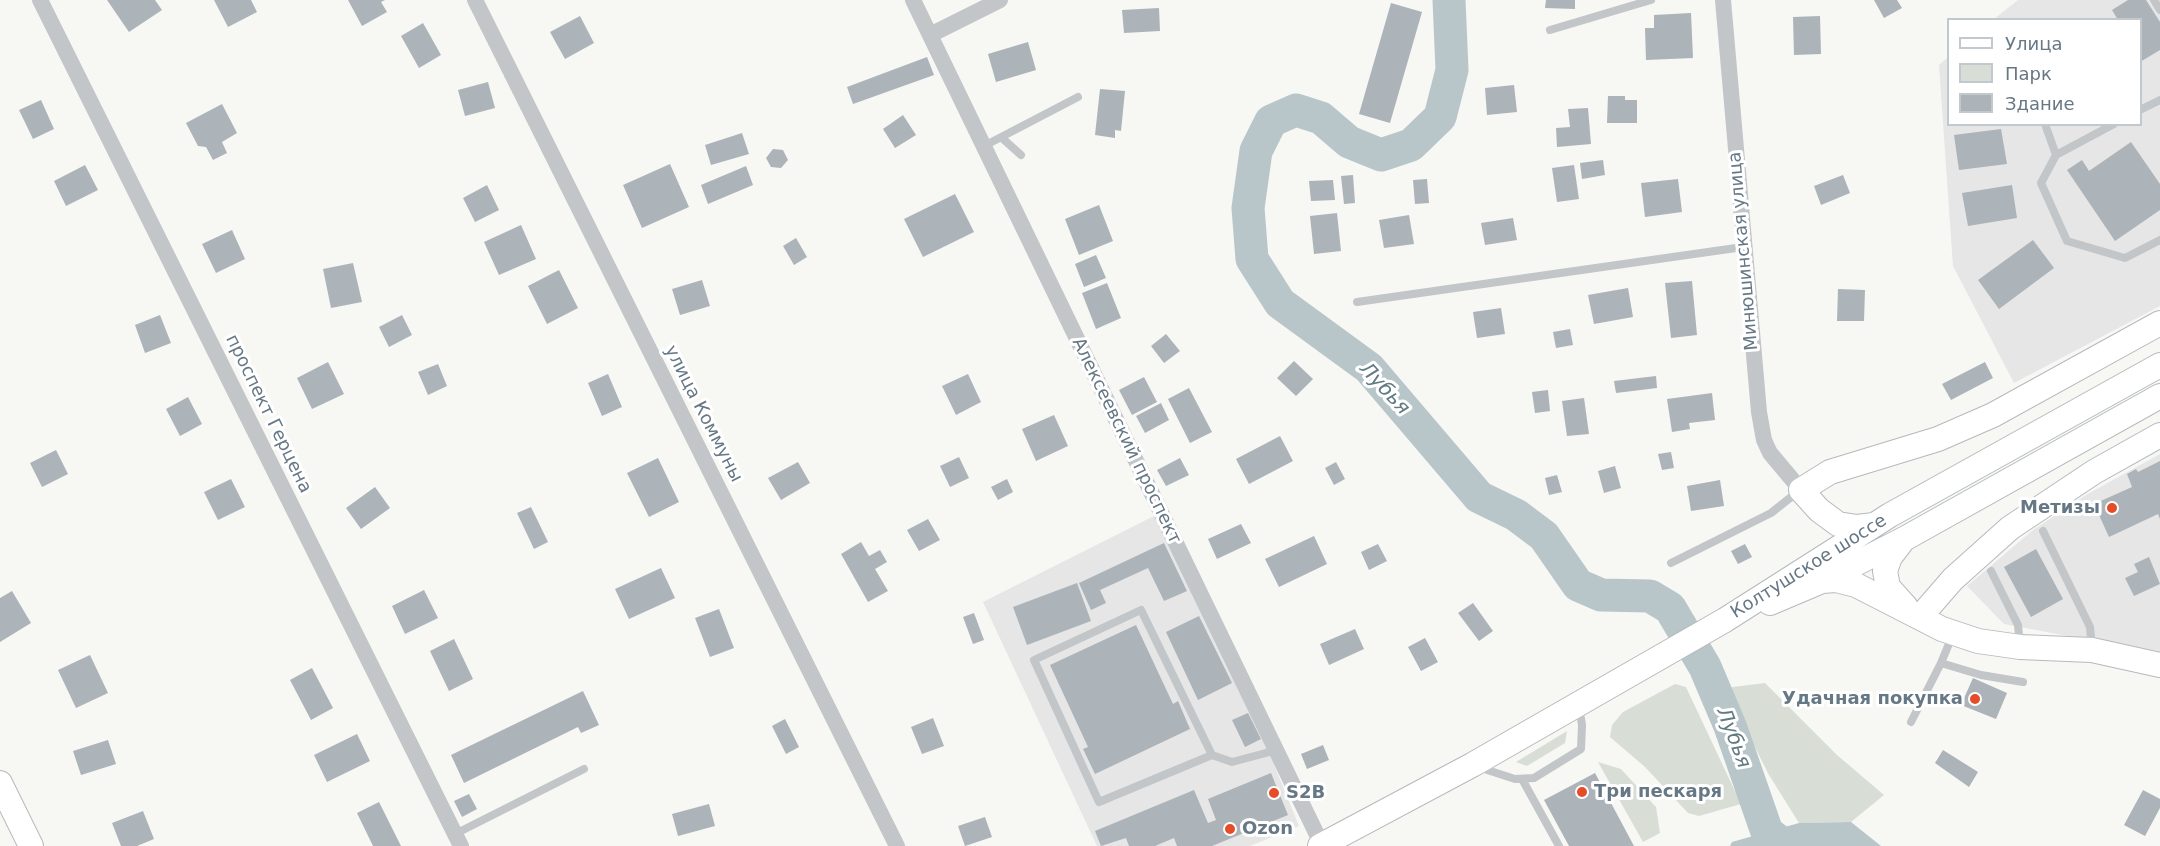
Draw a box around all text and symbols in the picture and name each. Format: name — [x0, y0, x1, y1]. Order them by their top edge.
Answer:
legend — [1947, 18, 2142, 126]
text: Улица — [2005, 33, 2062, 54]
text: Парк — [2005, 63, 2052, 84]
text: Здание — [2005, 93, 2075, 114]
street label: Минюшинская улица — [1725, 151, 1763, 351]
street label: проспект Герцена — [220, 331, 316, 497]
street label: Алексеевский проспект — [1067, 334, 1185, 548]
street label: улица Коммуны — [659, 342, 747, 486]
water label: Лубья — [1354, 358, 1414, 420]
place label: Метизы — [2020, 497, 2100, 519]
marker: Метизы — [2105, 501, 2119, 515]
street label: Колтушское шоссе — [1727, 510, 1891, 624]
place label: Удачная покупка — [1782, 688, 1963, 710]
marker: Удачная покупка — [1968, 692, 1982, 706]
water label: Лубья — [1711, 704, 1755, 772]
place label: Три пескаря — [1594, 781, 1722, 803]
place label: S2B — [1286, 782, 1325, 804]
marker: Три пескаря — [1575, 785, 1589, 799]
marker: S2B — [1267, 786, 1281, 800]
place label: Ozon — [1242, 818, 1293, 840]
marker: Ozon — [1223, 822, 1237, 836]

